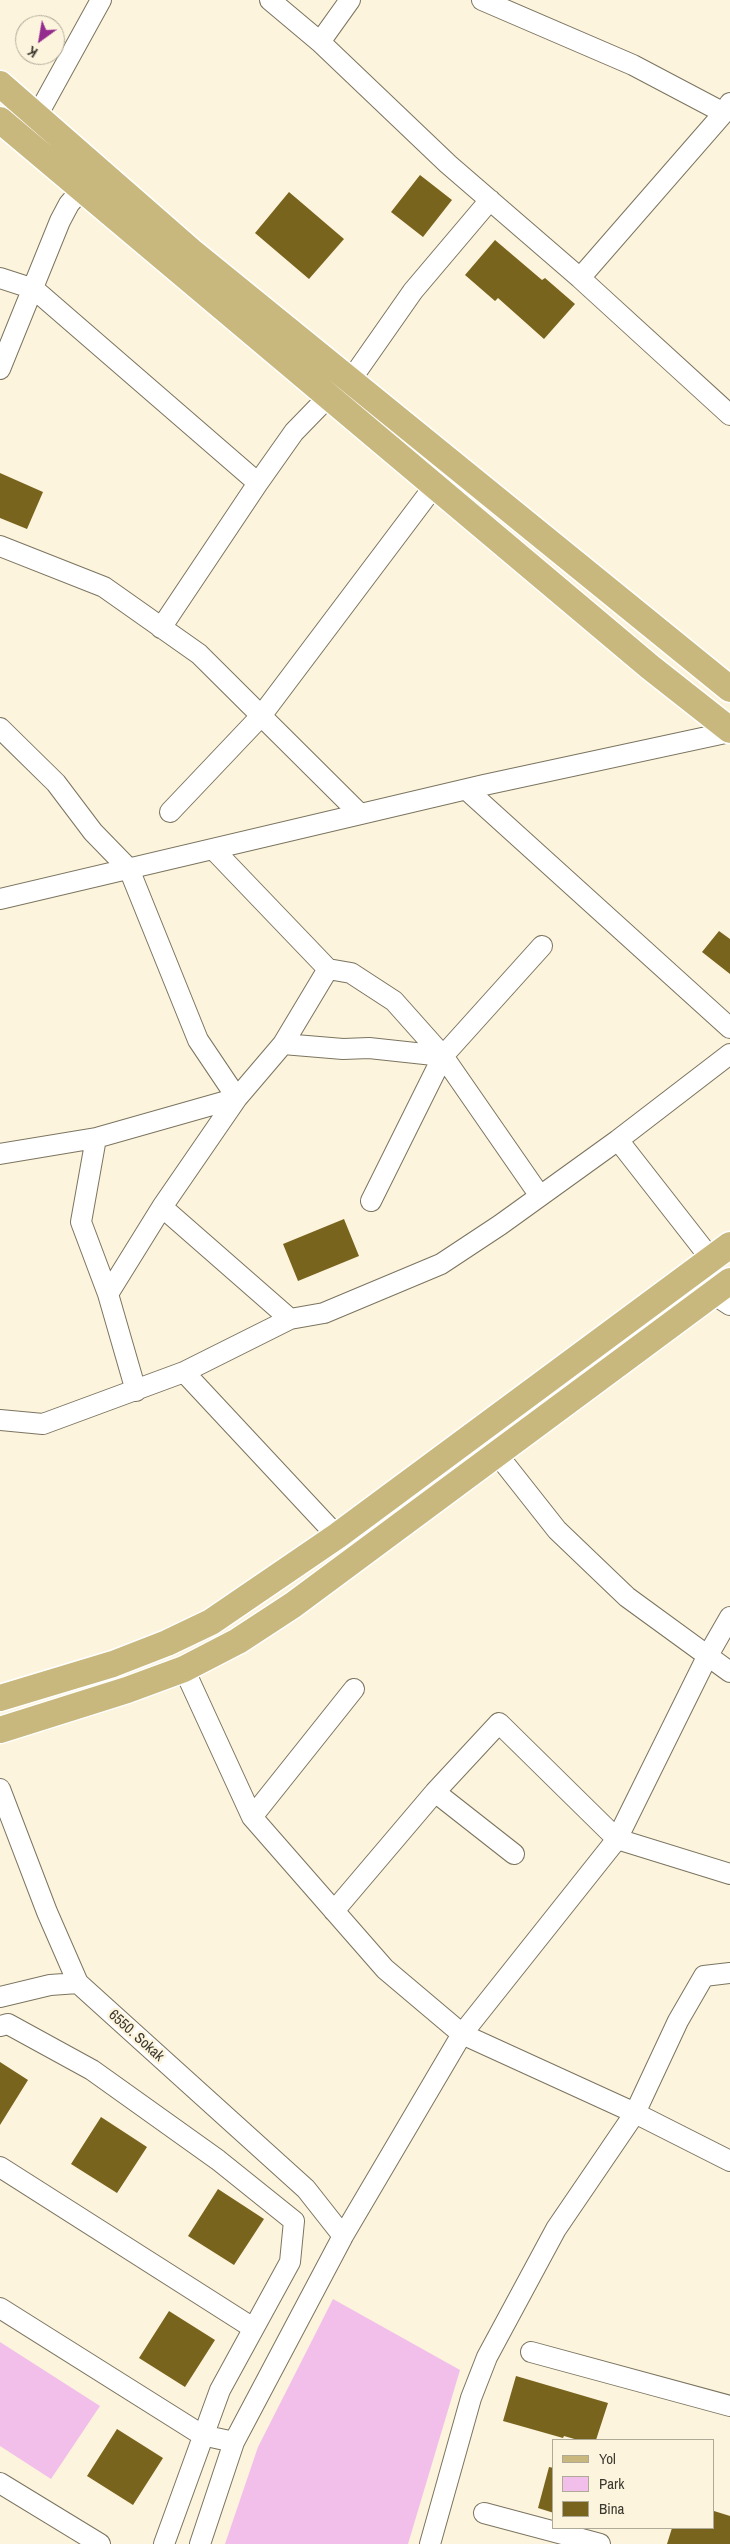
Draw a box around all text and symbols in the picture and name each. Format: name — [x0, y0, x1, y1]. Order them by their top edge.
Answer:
north arrow — [15, 15, 65, 65]
text: K — [24, 42, 41, 62]
street label: 6550. Sokak — [105, 2006, 167, 2066]
legend — [552, 2439, 715, 2529]
text: Yol — [599, 2448, 616, 2469]
text: Park — [599, 2473, 624, 2494]
text: Bina — [599, 2498, 624, 2519]

